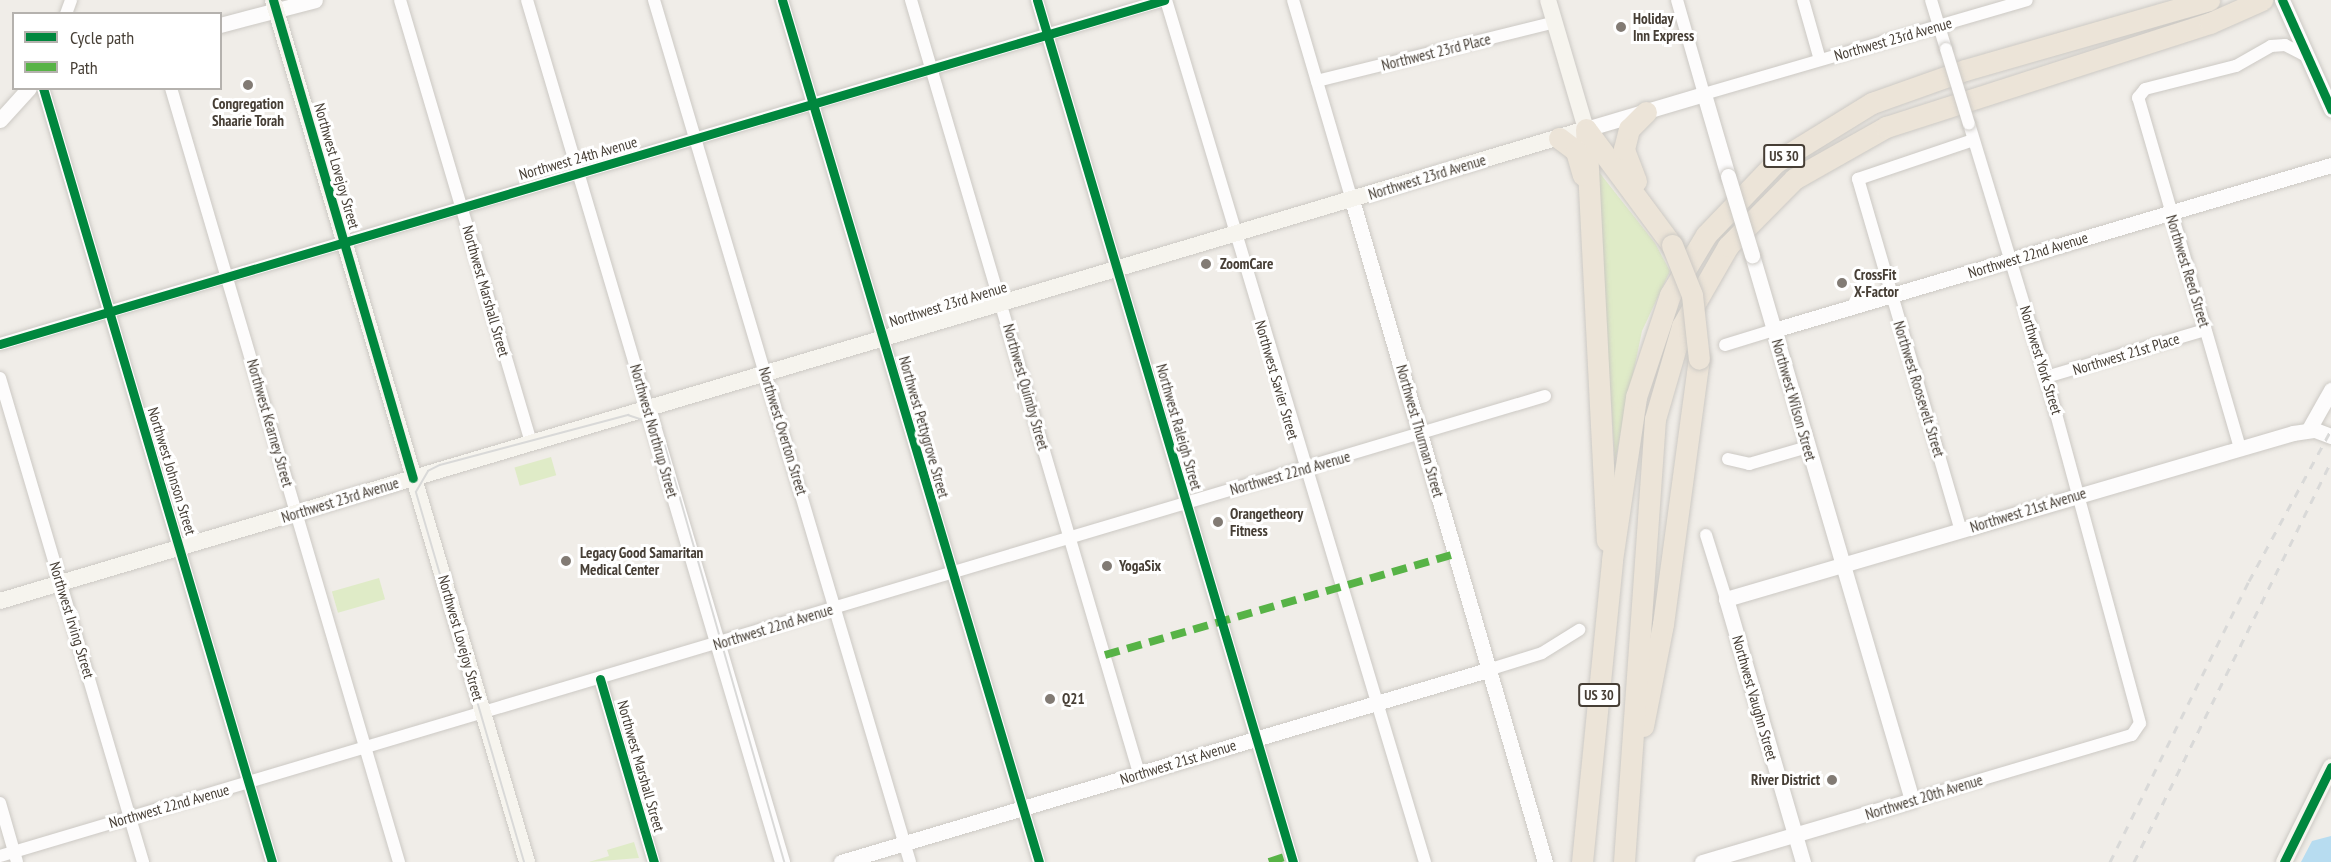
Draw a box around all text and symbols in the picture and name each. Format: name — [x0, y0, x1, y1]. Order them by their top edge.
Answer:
place label: Holiday Inn Express — [1633, 9, 1694, 44]
legend — [12, 12, 222, 90]
street label: Northwest 23rd Avenue — [1832, 14, 1954, 64]
marker: Holiday Inn Express — [1614, 20, 1628, 34]
text: Cycle path — [70, 26, 134, 49]
street label: Northwest 23rd Place — [1380, 30, 1492, 74]
text: Path — [70, 56, 98, 79]
marker: Congregation Shaarie Torah — [241, 78, 255, 92]
place label: Congregation Shaarie Torah — [212, 94, 284, 129]
street label: Northwest Lovejoy Street — [310, 101, 364, 231]
street label: Northwest 24th Avenue — [517, 132, 639, 184]
road number: US 30 — [1763, 145, 1805, 167]
street label: Northwest 23rd Avenue — [1366, 151, 1488, 203]
street label: Northwest Reed Street — [2162, 213, 2214, 329]
street label: Northwest Marshall Street — [459, 223, 513, 359]
street label: Northwest 22nd Avenue — [1966, 228, 2090, 282]
marker: ZoomCare — [1197, 255, 1215, 273]
place label: ZoomCare — [1220, 255, 1273, 273]
place label: CrossFit X-Factor — [1854, 265, 1899, 300]
marker: CrossFit X-Factor — [1835, 276, 1849, 290]
street label: Northwest 23rd Avenue — [887, 278, 1009, 330]
street label: Northwest York Street — [2016, 303, 2066, 417]
street label: Northwest Savier Street — [1251, 318, 1303, 442]
street label: Northwest Roosevelt Street — [1890, 319, 1948, 459]
street label: Northwest Quimby Street — [999, 322, 1053, 452]
street label: Northwest 21st Place — [2071, 329, 2181, 379]
street label: Northwest Wilson Street — [1768, 337, 1820, 463]
street label: Northwest Pettygrove Street — [895, 354, 953, 500]
street label: Northwest Kearney Street — [243, 357, 297, 489]
street label: Northwest Northrup Street — [626, 362, 682, 500]
street label: Northwest Raleigh Street — [1152, 362, 1206, 492]
street label: Northwest Thurman Street — [1392, 362, 1448, 500]
street label: Northwest Overton Street — [755, 365, 811, 497]
street label: Northwest Johnson Street — [144, 405, 200, 537]
street label: Northwest 22nd Avenue — [1228, 447, 1352, 499]
street label: Northwest 23rd Avenue — [279, 474, 401, 526]
street label: Northwest 21st Avenue — [1968, 484, 2088, 536]
place label: Orangetheory Fitness — [1230, 504, 1303, 539]
marker: Orangetheory Fitness — [1211, 515, 1225, 529]
place label: Legacy Good Samaritan Medical Center — [580, 543, 704, 578]
marker: Legacy Good Samaritan Medical Center — [557, 552, 575, 570]
place label: YogaSix — [1119, 557, 1161, 575]
marker: YogaSix — [1100, 559, 1114, 573]
street label: Northwest Irving Street — [46, 560, 98, 680]
street label: Northwest Lovejoy Street — [434, 573, 488, 703]
street label: Northwest 22nd Avenue — [711, 600, 835, 654]
street label: Northwest Vaughn Street — [1728, 633, 1782, 763]
road number: US 30 — [1578, 684, 1620, 706]
place label: Q21 — [1062, 690, 1085, 708]
marker: Q21 — [1043, 692, 1057, 706]
street label: Northwest Marshall Street — [614, 698, 668, 834]
street label: Northwest 21st Avenue — [1118, 736, 1238, 788]
place label: River District — [1751, 771, 1820, 789]
street label: Northwest 20th Avenue — [1863, 771, 1985, 823]
marker: River District — [1825, 773, 1839, 787]
street label: Northwest 22nd Avenue — [107, 780, 231, 832]

